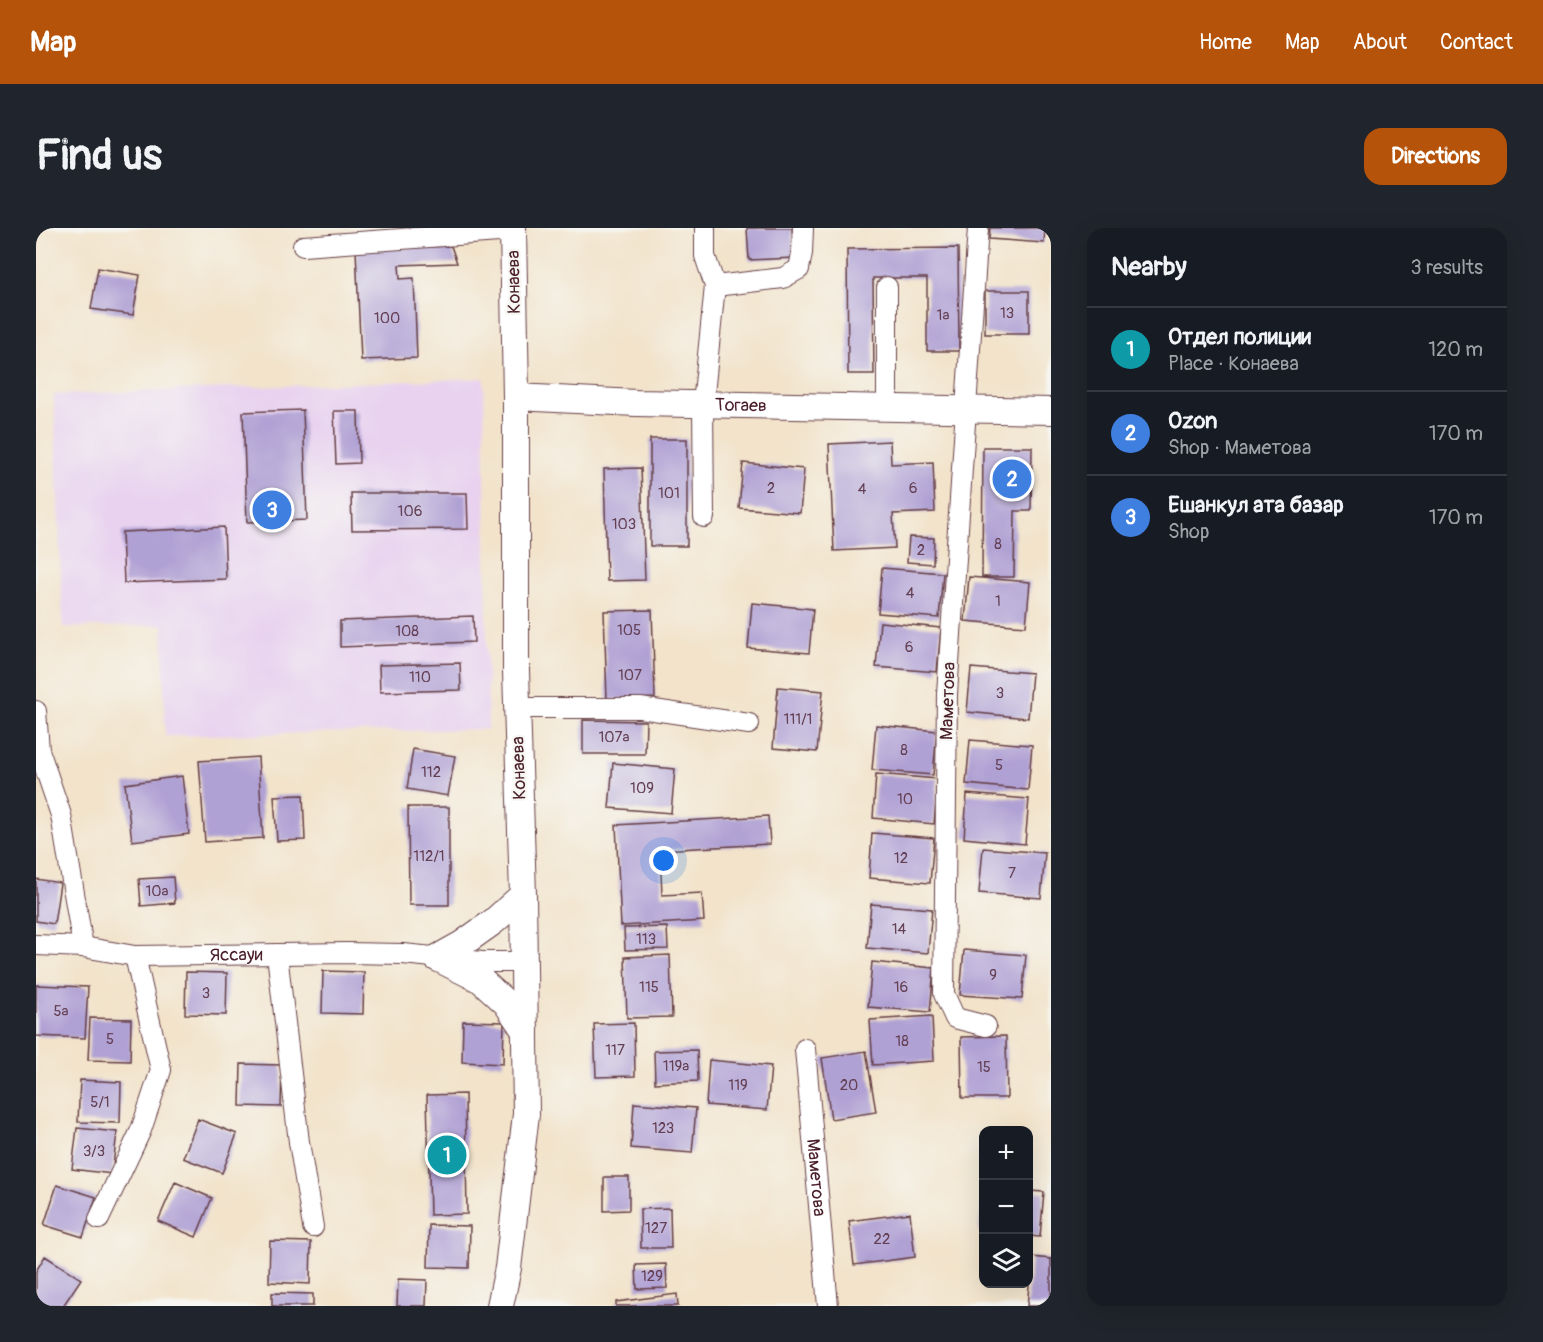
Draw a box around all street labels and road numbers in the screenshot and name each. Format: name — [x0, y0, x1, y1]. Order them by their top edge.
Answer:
street label: Конаева — [502, 250, 526, 314]
street label: Тогаев — [715, 393, 767, 417]
street label: Маметова — [935, 662, 961, 740]
street label: Конаева — [506, 736, 532, 800]
street label: Яссауи — [210, 943, 263, 966]
street label: Маметова — [802, 1138, 831, 1217]

